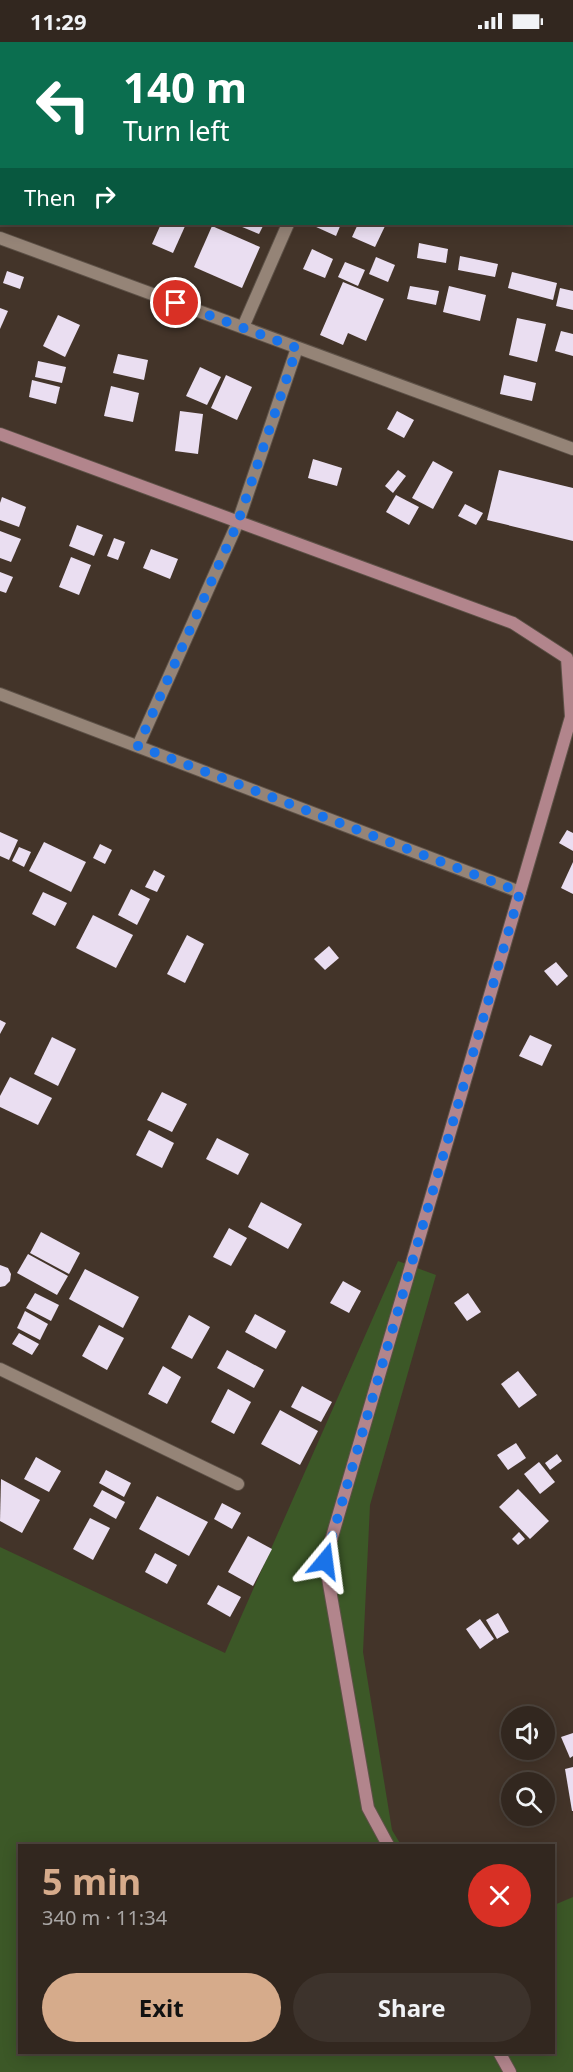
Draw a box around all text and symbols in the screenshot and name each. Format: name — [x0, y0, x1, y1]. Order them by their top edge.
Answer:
text: 11:29 — [30, 6, 87, 36]
text: 140 m — [123, 58, 247, 115]
icon: left — [24, 66, 102, 144]
text: Turn left — [123, 112, 229, 149]
icon: right — [88, 180, 121, 213]
text: Then — [24, 182, 76, 212]
pin — [150, 277, 201, 328]
icon: arrive — [159, 286, 192, 319]
position arrow — [293, 1529, 357, 1593]
map controls — [501, 1706, 555, 1826]
button: sound — [501, 1706, 555, 1760]
button: search — [501, 1772, 555, 1826]
text: 5 min — [42, 1857, 141, 1906]
button: close — [468, 1864, 531, 1927]
text: 340 m · 11:34 — [42, 1904, 167, 1931]
button: Exit — [42, 1973, 281, 2042]
button: Share — [293, 1973, 531, 2042]

